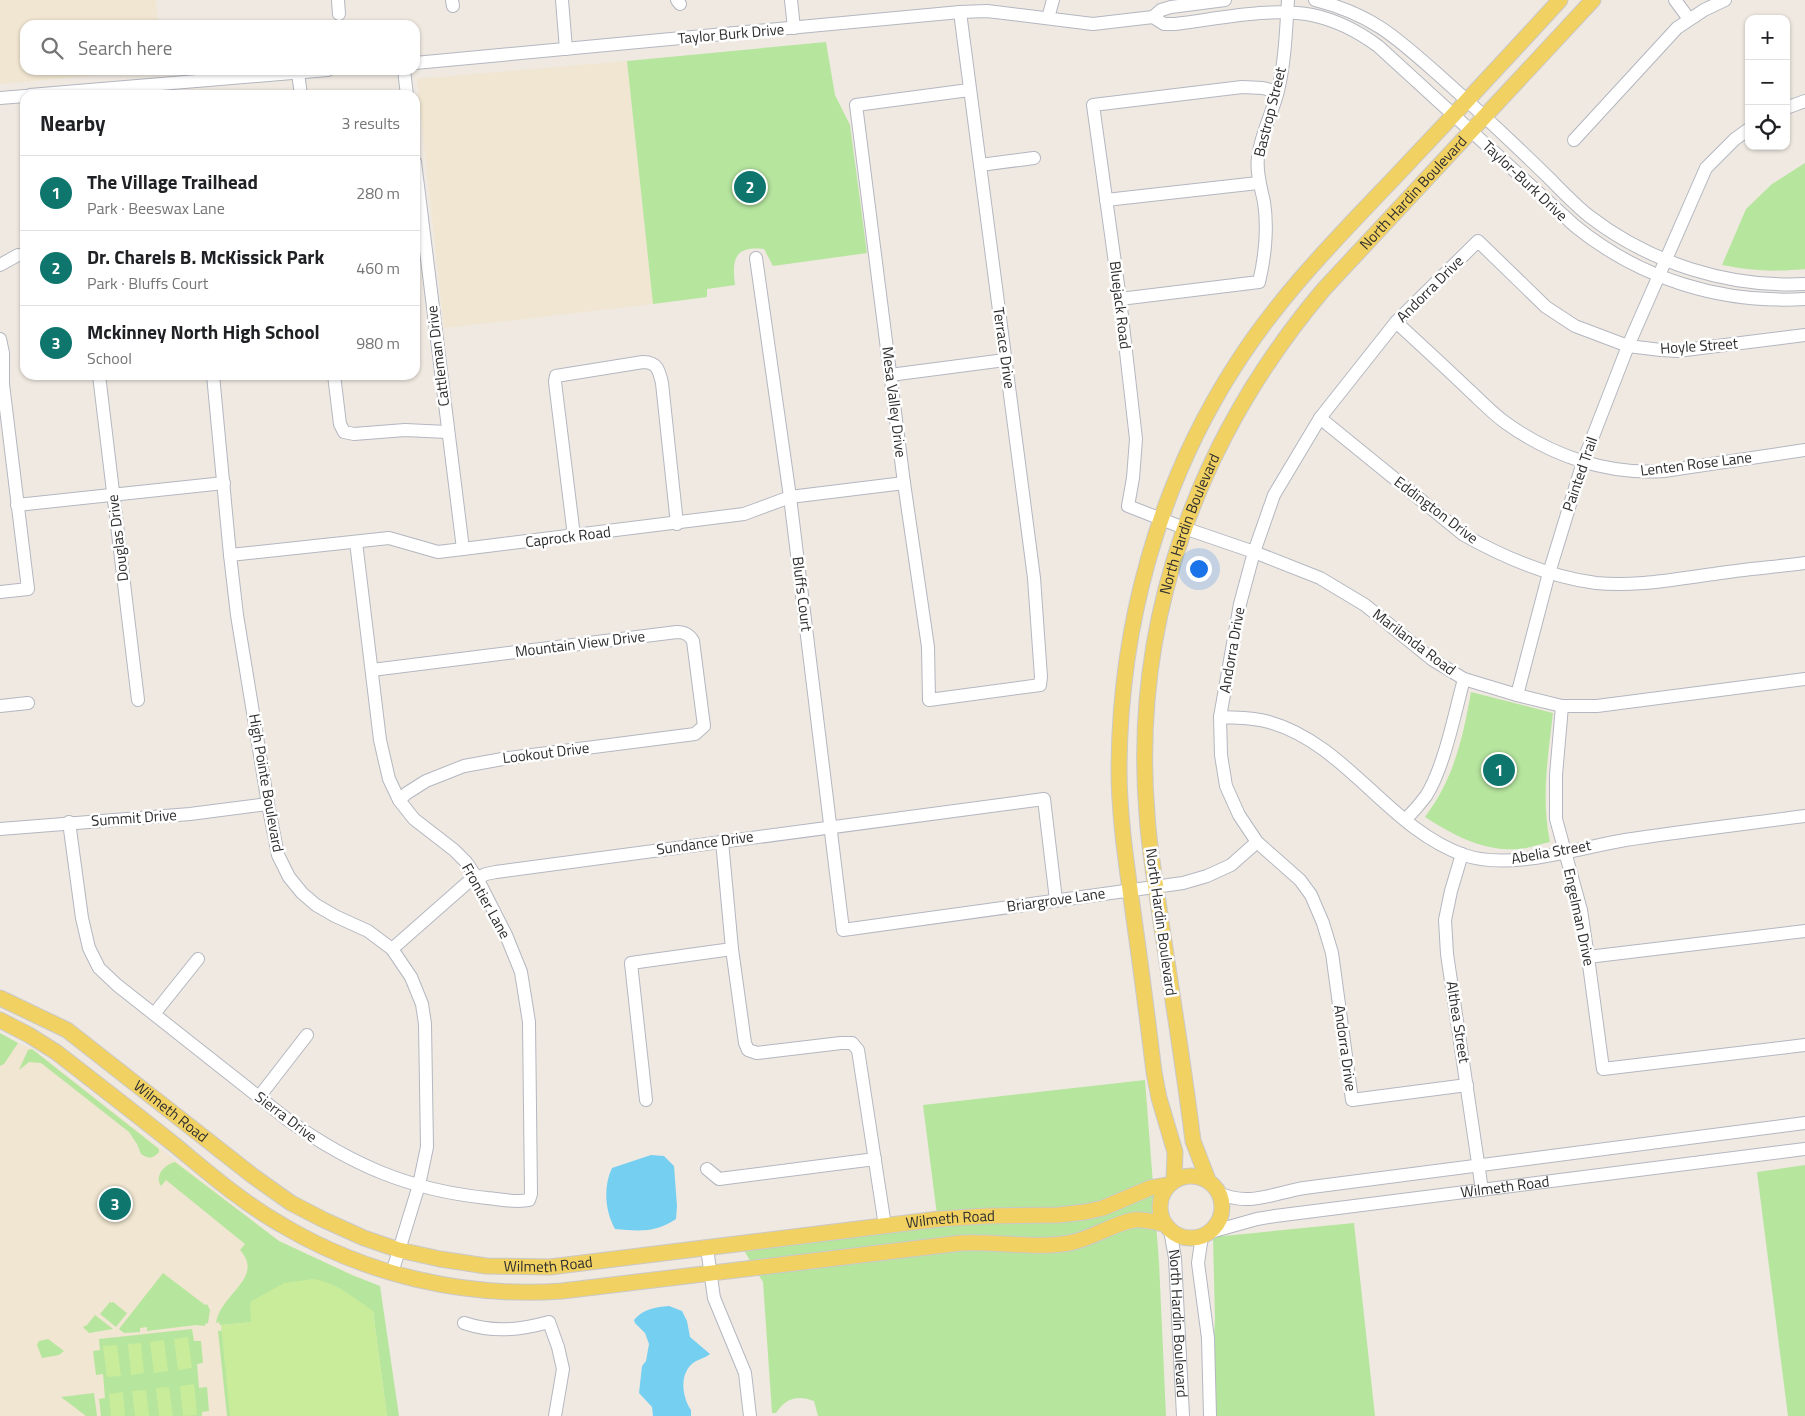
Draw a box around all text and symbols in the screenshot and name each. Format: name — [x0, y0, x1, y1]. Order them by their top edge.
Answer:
map controls — [1745, 15, 1790, 150]
button: + — [1745, 15, 1790, 60]
street label: Taylor Burk Drive — [677, 17, 785, 50]
search box — [20, 20, 420, 75]
text: Search here — [78, 33, 172, 62]
icon: search — [38, 34, 66, 62]
button: − — [1745, 60, 1790, 105]
street label: Bastrop Street — [1247, 64, 1292, 159]
button: locate — [1745, 105, 1790, 150]
text: Nearby — [40, 107, 105, 139]
text: 3 results — [341, 111, 400, 135]
street label: North Hardin Boulevard — [1354, 130, 1472, 255]
street label: Taylor-Burk Drive — [1477, 135, 1573, 226]
text: The Village Trailhead — [87, 167, 258, 196]
pin: 2 — [734, 168, 766, 206]
text: 1 — [52, 181, 60, 205]
text: 280 m — [356, 181, 400, 205]
text: Park · Beeswax Lane — [87, 196, 225, 220]
text: Dr. Charels B. McKissick Park — [87, 242, 324, 271]
street label: Andorra Drive — [1391, 250, 1468, 327]
text: 2 — [52, 256, 60, 280]
text: 460 m — [356, 256, 400, 280]
street label: Bluejack Road — [1104, 260, 1137, 350]
text: Park · Bluffs Court — [87, 271, 208, 295]
street label: Cattleman Drive — [420, 304, 455, 408]
street label: Terrace Drive — [987, 306, 1022, 390]
text: Mckinney North High School — [87, 317, 320, 346]
text: 3 — [52, 331, 60, 355]
text: 980 m — [356, 331, 400, 355]
street label: Hoyle Street — [1659, 331, 1739, 360]
street label: Mesa Valley Drive — [876, 345, 913, 459]
text: School — [87, 346, 132, 370]
street label: Painted Trail — [1556, 433, 1603, 514]
street label: Lenten Rose Lane — [1639, 445, 1753, 482]
street label: North Hardin Boulevard — [1153, 449, 1225, 597]
street label: Eddington Drive — [1389, 470, 1483, 549]
street label: Douglas Drive — [101, 493, 134, 583]
street label: Caprock Road — [524, 520, 612, 553]
street label: Bluffs Court — [786, 555, 819, 633]
your location — [1186, 556, 1212, 582]
street label: Marilanda Road — [1368, 603, 1461, 681]
street label: Andorra Drive — [1213, 605, 1250, 695]
street label: Mountain View Drive — [514, 624, 646, 663]
street label: High Pointe Boulevard — [243, 712, 290, 854]
street label: Lookout Drive — [501, 736, 591, 769]
pin: 1 — [1483, 751, 1515, 789]
street label: Summit Drive — [90, 803, 178, 832]
street label: Sundance Drive — [655, 824, 755, 861]
street label: Abelia Street — [1509, 833, 1593, 870]
street label: North Hardin Boulevard — [1140, 847, 1183, 997]
street label: Frontier Lane — [456, 859, 517, 943]
street label: Engelman Drive — [1558, 866, 1601, 968]
street label: Briargrove Lane — [1005, 881, 1107, 918]
street label: Althea Street — [1441, 979, 1476, 1065]
street label: Andorra Drive — [1328, 1003, 1363, 1093]
street label: Wilmeth Road — [129, 1074, 213, 1148]
street label: Sierra Drive — [250, 1085, 322, 1148]
street label: Wilmeth Road — [1459, 1169, 1551, 1203]
pin: 3 — [99, 1185, 131, 1223]
street label: Wilmeth Road — [904, 1204, 995, 1234]
street label: North Hardin Boulevard — [1163, 1247, 1194, 1398]
street label: Wilmeth Road — [503, 1250, 594, 1278]

